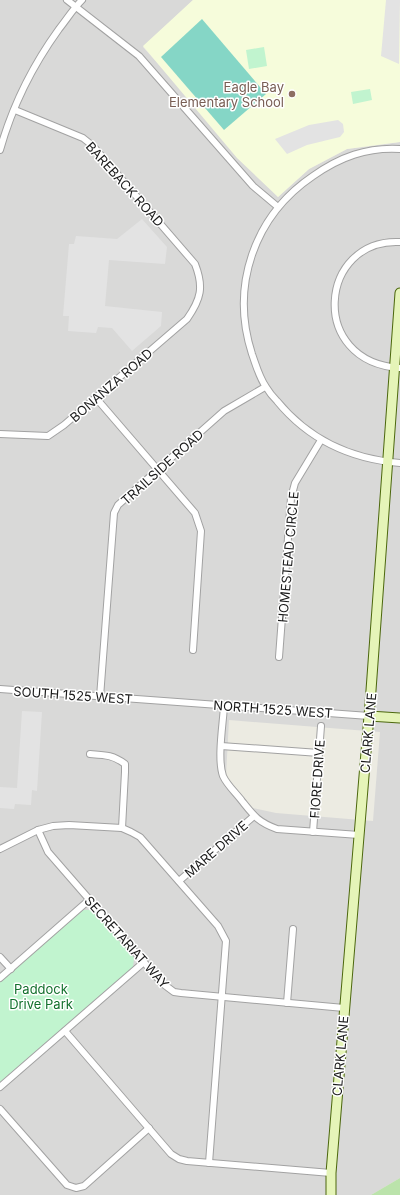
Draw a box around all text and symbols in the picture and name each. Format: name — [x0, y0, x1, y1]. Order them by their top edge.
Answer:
place label: Eagle Bay Elementary School — [169, 79, 284, 110]
marker: Eagle Bay Elementary School — [287, 89, 297, 99]
street label: BAREBACK ROAD — [83, 138, 167, 230]
street label: BONANZA ROAD — [66, 345, 156, 425]
street label: TRAILSIDE ROAD — [117, 426, 207, 508]
street label: HOMESTEAD CIRCLE — [274, 491, 302, 623]
street label: SOUTH 1525 WEST — [13, 683, 133, 707]
street label: CLARK LANE — [357, 692, 379, 774]
street label: NORTH 1525 WEST — [213, 697, 333, 721]
street label: FIORE DRIVE — [306, 739, 328, 819]
street label: MARE DRIVE — [181, 817, 251, 881]
street label: SECRETARIAT WAY — [81, 893, 173, 992]
park label: Paddock Drive Park — [9, 981, 73, 1012]
street label: CLARK LANE — [329, 1015, 351, 1097]

